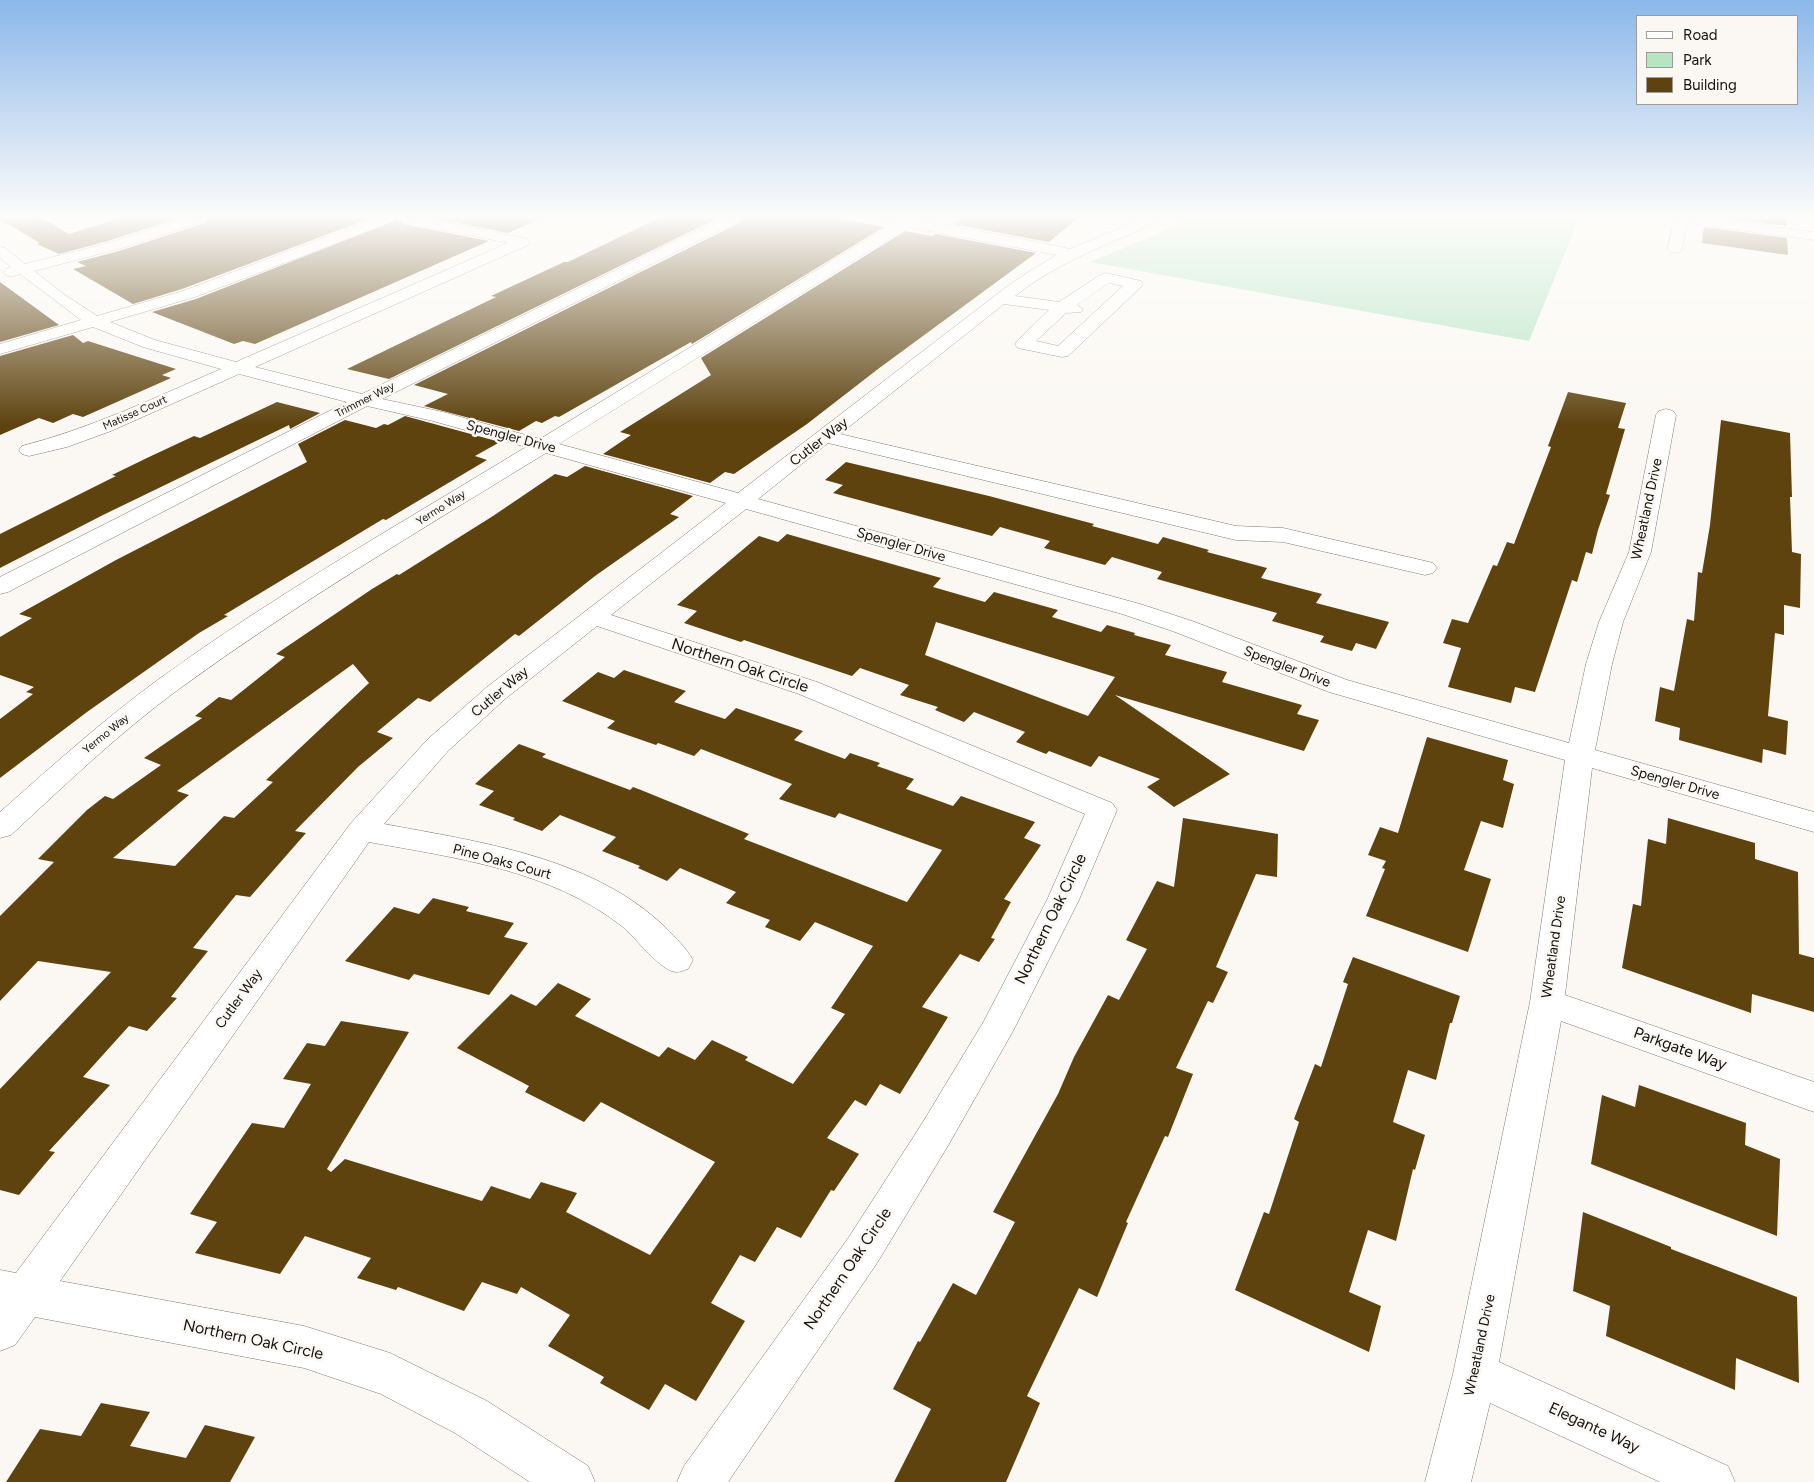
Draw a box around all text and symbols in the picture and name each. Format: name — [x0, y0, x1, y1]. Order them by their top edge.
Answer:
legend — [1636, 15, 1799, 105]
text: Road — [1683, 26, 1718, 44]
text: Park — [1683, 51, 1712, 69]
text: Building — [1683, 76, 1737, 94]
street label: Trimmer Way — [333, 379, 397, 421]
street label: Matisse Court — [101, 393, 169, 433]
street label: Cutler Way — [786, 414, 852, 470]
street label: Spengler Drive — [464, 417, 558, 457]
street label: Wheatland Drive — [1628, 457, 1666, 561]
street label: Yermo Way — [414, 488, 468, 528]
street label: Spengler Drive — [855, 524, 947, 566]
street label: Northern Oak Circle — [669, 635, 811, 697]
street label: Spengler Drive — [1241, 643, 1333, 691]
street label: Cutler Way — [468, 663, 532, 721]
street label: Yermo Way — [80, 711, 132, 757]
street label: Spengler Drive — [1629, 762, 1721, 804]
street label: Pine Oaks Court — [451, 841, 553, 883]
street label: Northern Oak Circle — [1011, 851, 1091, 987]
street label: Wheatland Drive — [1538, 895, 1570, 999]
street label: Cutler Way — [212, 966, 266, 1032]
street label: Parkgate Way — [1631, 1023, 1729, 1075]
street label: Northern Oak Circle — [800, 1204, 896, 1334]
street label: Wheatland Drive — [1461, 1293, 1499, 1397]
street label: Northern Oak Circle — [181, 1316, 325, 1364]
street label: Elegante Way — [1546, 1399, 1642, 1457]

